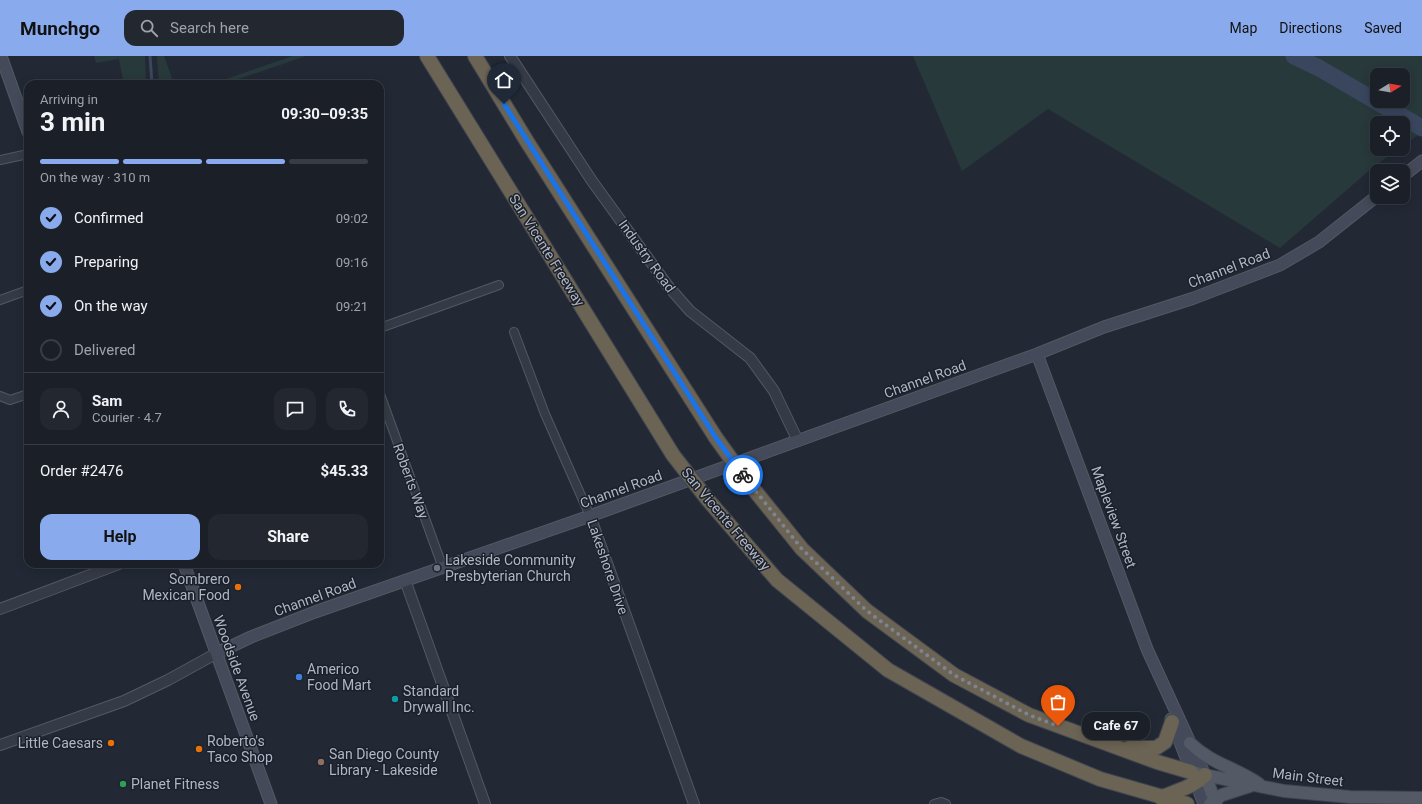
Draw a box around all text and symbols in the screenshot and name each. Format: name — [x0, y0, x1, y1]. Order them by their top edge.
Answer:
search box — [124, 10, 404, 46]
text: Munchgo — [20, 17, 100, 40]
icon: search — [138, 17, 160, 39]
text: Search here — [170, 19, 249, 37]
text: Map — [1230, 20, 1257, 36]
text: Directions — [1279, 20, 1342, 36]
text: Saved — [1364, 20, 1402, 36]
pin — [487, 63, 521, 104]
north arrow — [1370, 68, 1410, 108]
map controls — [1370, 68, 1410, 204]
icon: home — [493, 69, 515, 91]
text: Arriving in — [40, 92, 98, 107]
text: 09:30–09:35 — [281, 105, 368, 123]
text: 3 min — [40, 107, 105, 137]
button: locate — [1370, 116, 1410, 156]
button: layers — [1370, 164, 1410, 204]
text: On the way · 310 m — [40, 170, 150, 185]
street label: San Vicente Freeway — [506, 191, 588, 309]
icon: check — [40, 207, 62, 229]
text: Confirmed — [74, 209, 144, 227]
text: 09:02 — [336, 211, 368, 226]
street label: Industry Road — [615, 216, 679, 296]
street label: Channel Road — [1186, 245, 1272, 291]
icon: check — [40, 251, 62, 273]
text: Preparing — [74, 253, 138, 271]
text: 09:16 — [336, 255, 368, 270]
icon: check — [40, 295, 62, 317]
text: On the way — [74, 297, 148, 315]
text: 09:21 — [336, 299, 368, 314]
text: Delivered — [74, 341, 136, 359]
street label: Channel Road — [882, 357, 968, 401]
button: person — [40, 388, 82, 430]
button: chat — [274, 388, 316, 430]
button: phone — [326, 388, 368, 430]
text: Sam — [92, 392, 122, 410]
text: Courier · 4.7 — [92, 410, 162, 425]
street label: Roberts Way — [390, 441, 432, 521]
courier — [723, 455, 763, 495]
text: Order #2476 — [40, 462, 123, 480]
text: $45.33 — [321, 462, 368, 480]
street label: San Vicente Freeway — [678, 464, 774, 574]
icon: bike — [732, 464, 754, 486]
street label: Mapleview Street — [1088, 464, 1140, 570]
street label: Channel Road — [578, 467, 664, 511]
button: Help — [40, 514, 200, 560]
button: Share — [208, 514, 368, 560]
street label: Lakeshore Drive — [584, 517, 632, 617]
place label: Lakeside Community Presbyterian Church — [445, 552, 576, 584]
marker: Lakeside Community Presbyterian Church — [432, 563, 442, 573]
place label: Sombrero Mexican Food — [142, 571, 230, 603]
street label: Channel Road — [272, 575, 358, 619]
marker: Sombrero Mexican Food — [233, 582, 243, 592]
street label: Woodside Avenue — [210, 613, 264, 723]
place label: Americo Food Mart — [307, 661, 372, 693]
marker: Americo Food Mart — [294, 672, 304, 682]
place label: Standard Drywall Inc. — [403, 683, 475, 715]
pin — [1041, 685, 1075, 726]
icon: bag — [1047, 691, 1069, 713]
marker: Standard Drywall Inc. — [390, 694, 400, 704]
callout: Cafe 67 — [1082, 712, 1150, 740]
text: Cafe 67 — [1093, 718, 1139, 733]
place label: Roberto's Taco Shop — [207, 733, 273, 765]
place label: Little Caesars — [18, 735, 103, 751]
marker: Little Caesars — [106, 738, 116, 748]
marker: Roberto's Taco Shop — [194, 744, 204, 754]
place label: San Diego County Library - Lakeside — [329, 746, 440, 778]
marker: San Diego County Library - Lakeside — [316, 757, 326, 767]
street label: Main Street — [1272, 765, 1345, 789]
place label: Planet Fitness — [131, 776, 219, 792]
marker: Planet Fitness — [118, 779, 128, 789]

